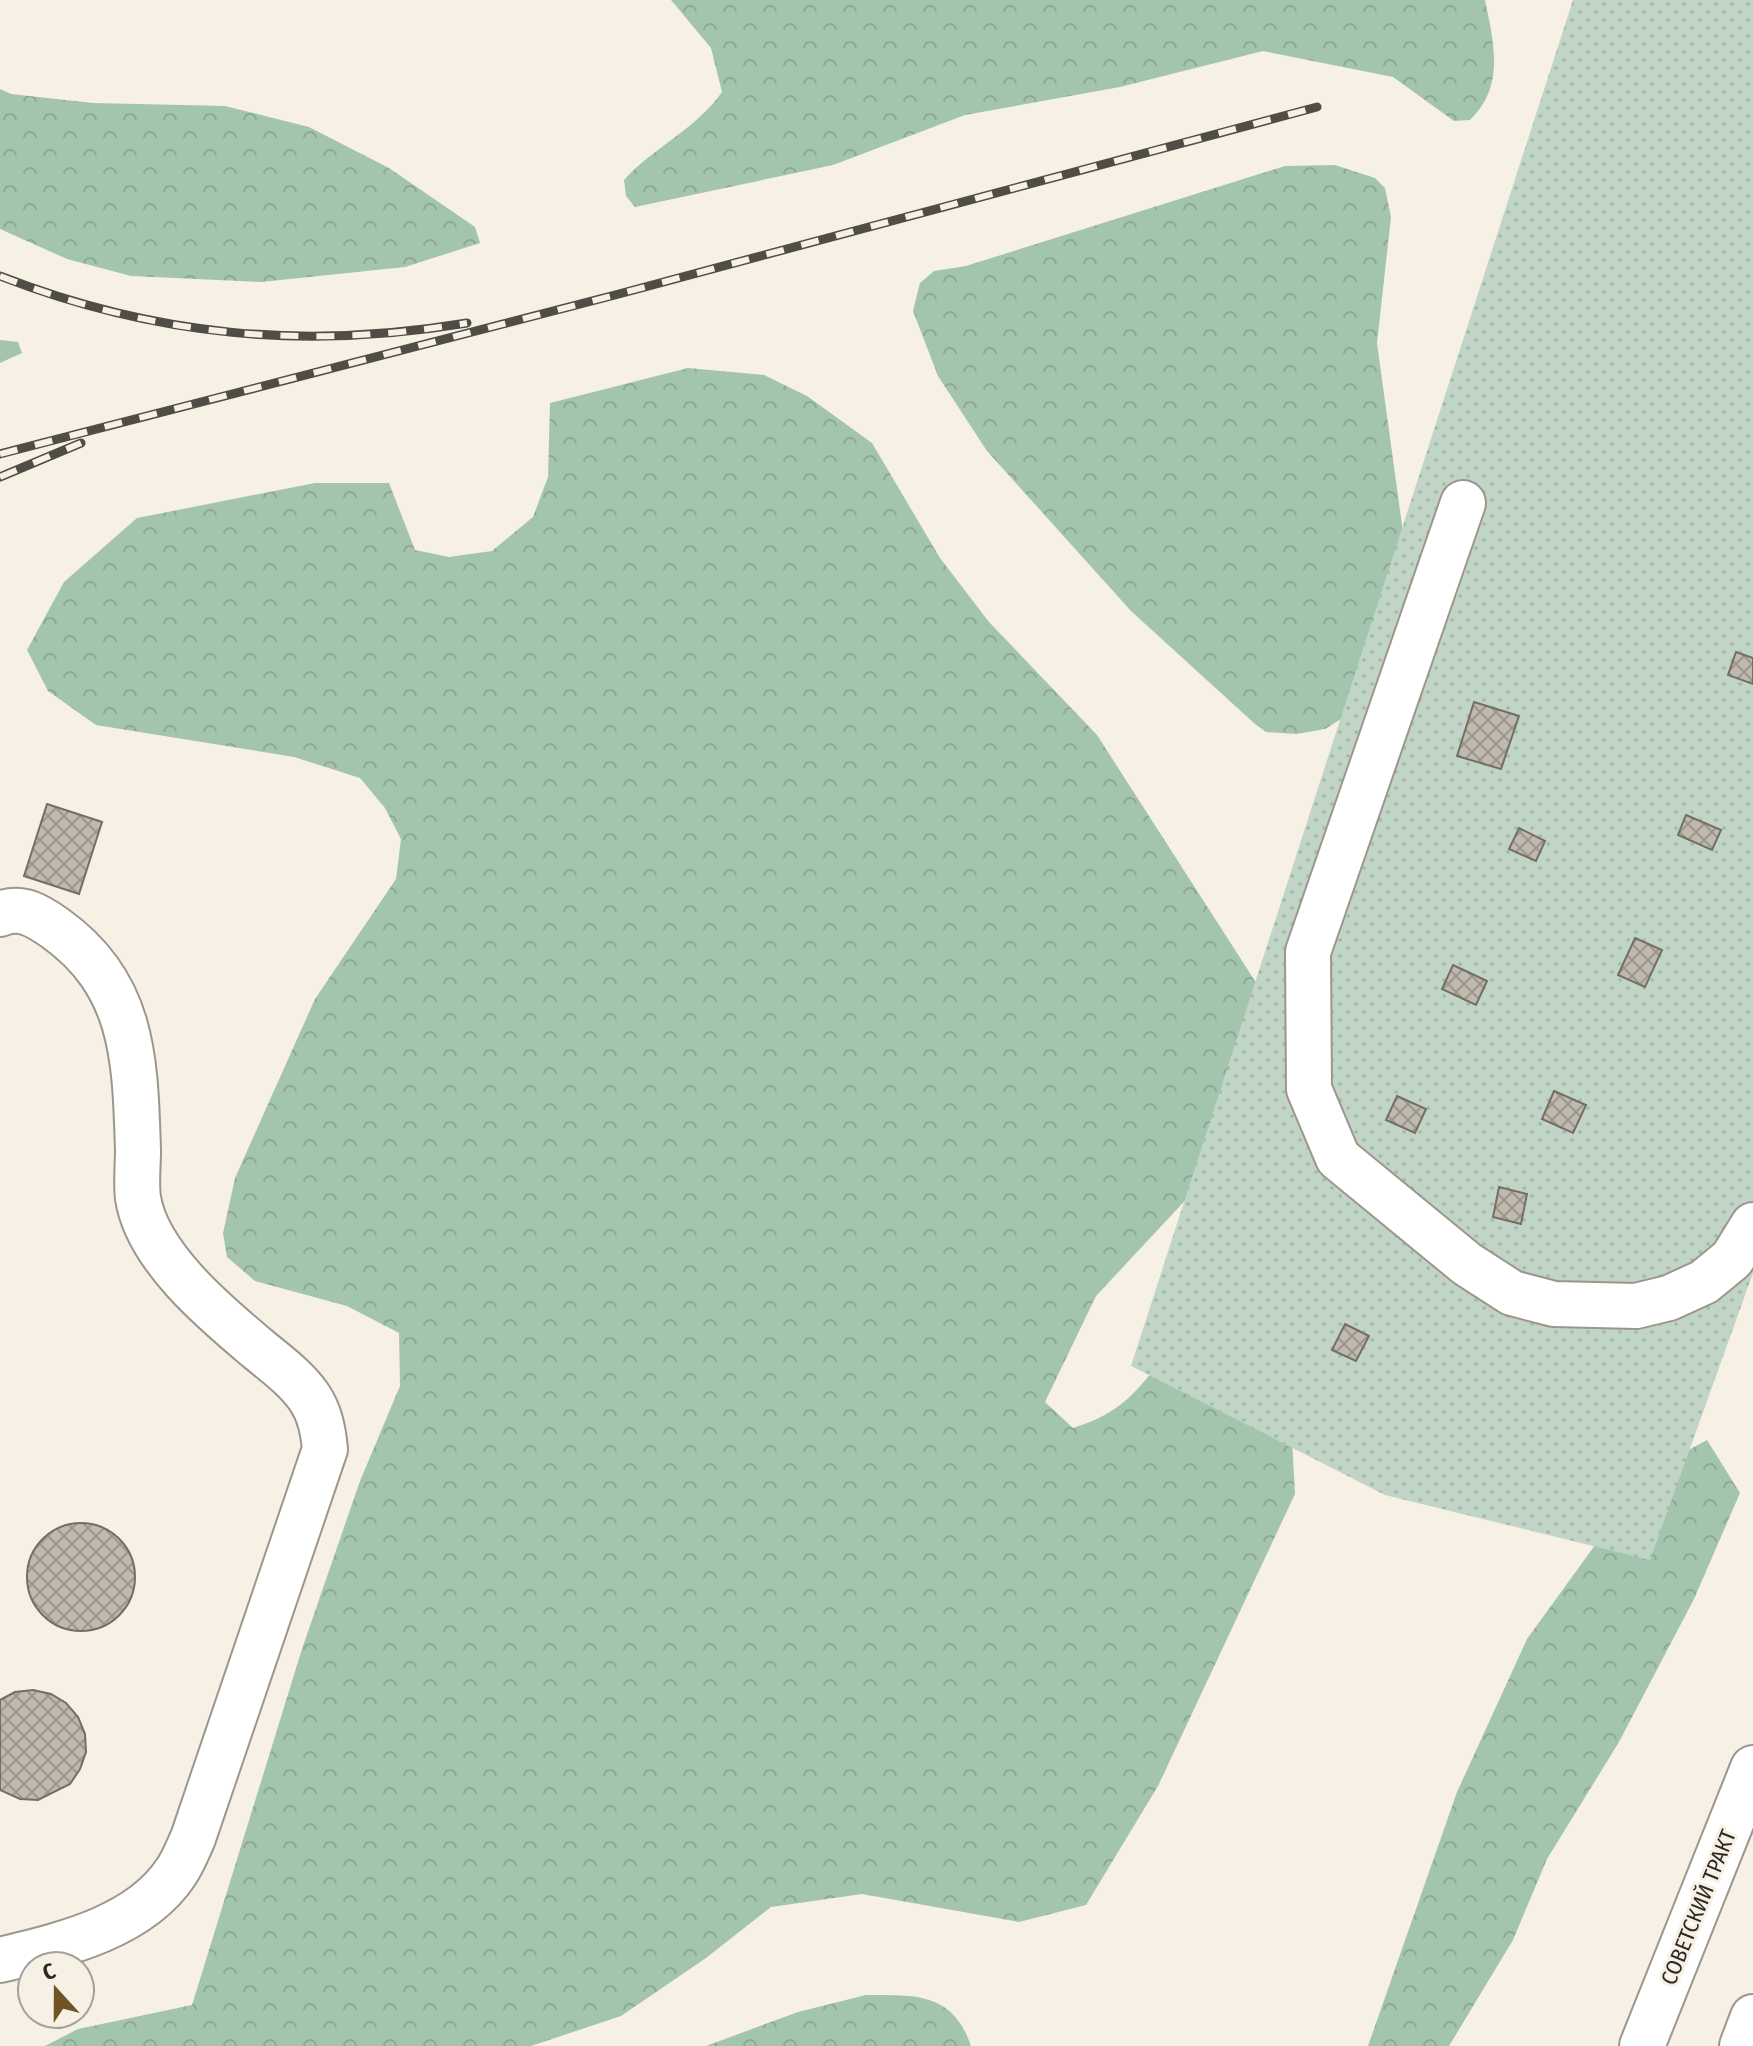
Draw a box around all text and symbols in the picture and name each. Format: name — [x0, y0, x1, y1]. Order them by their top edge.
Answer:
street label: СОВЕТСКИЙ ТРАКТ — [1655, 1825, 1742, 1989]
north arrow — [16, 1950, 96, 2030]
text: С — [39, 1957, 60, 1986]

